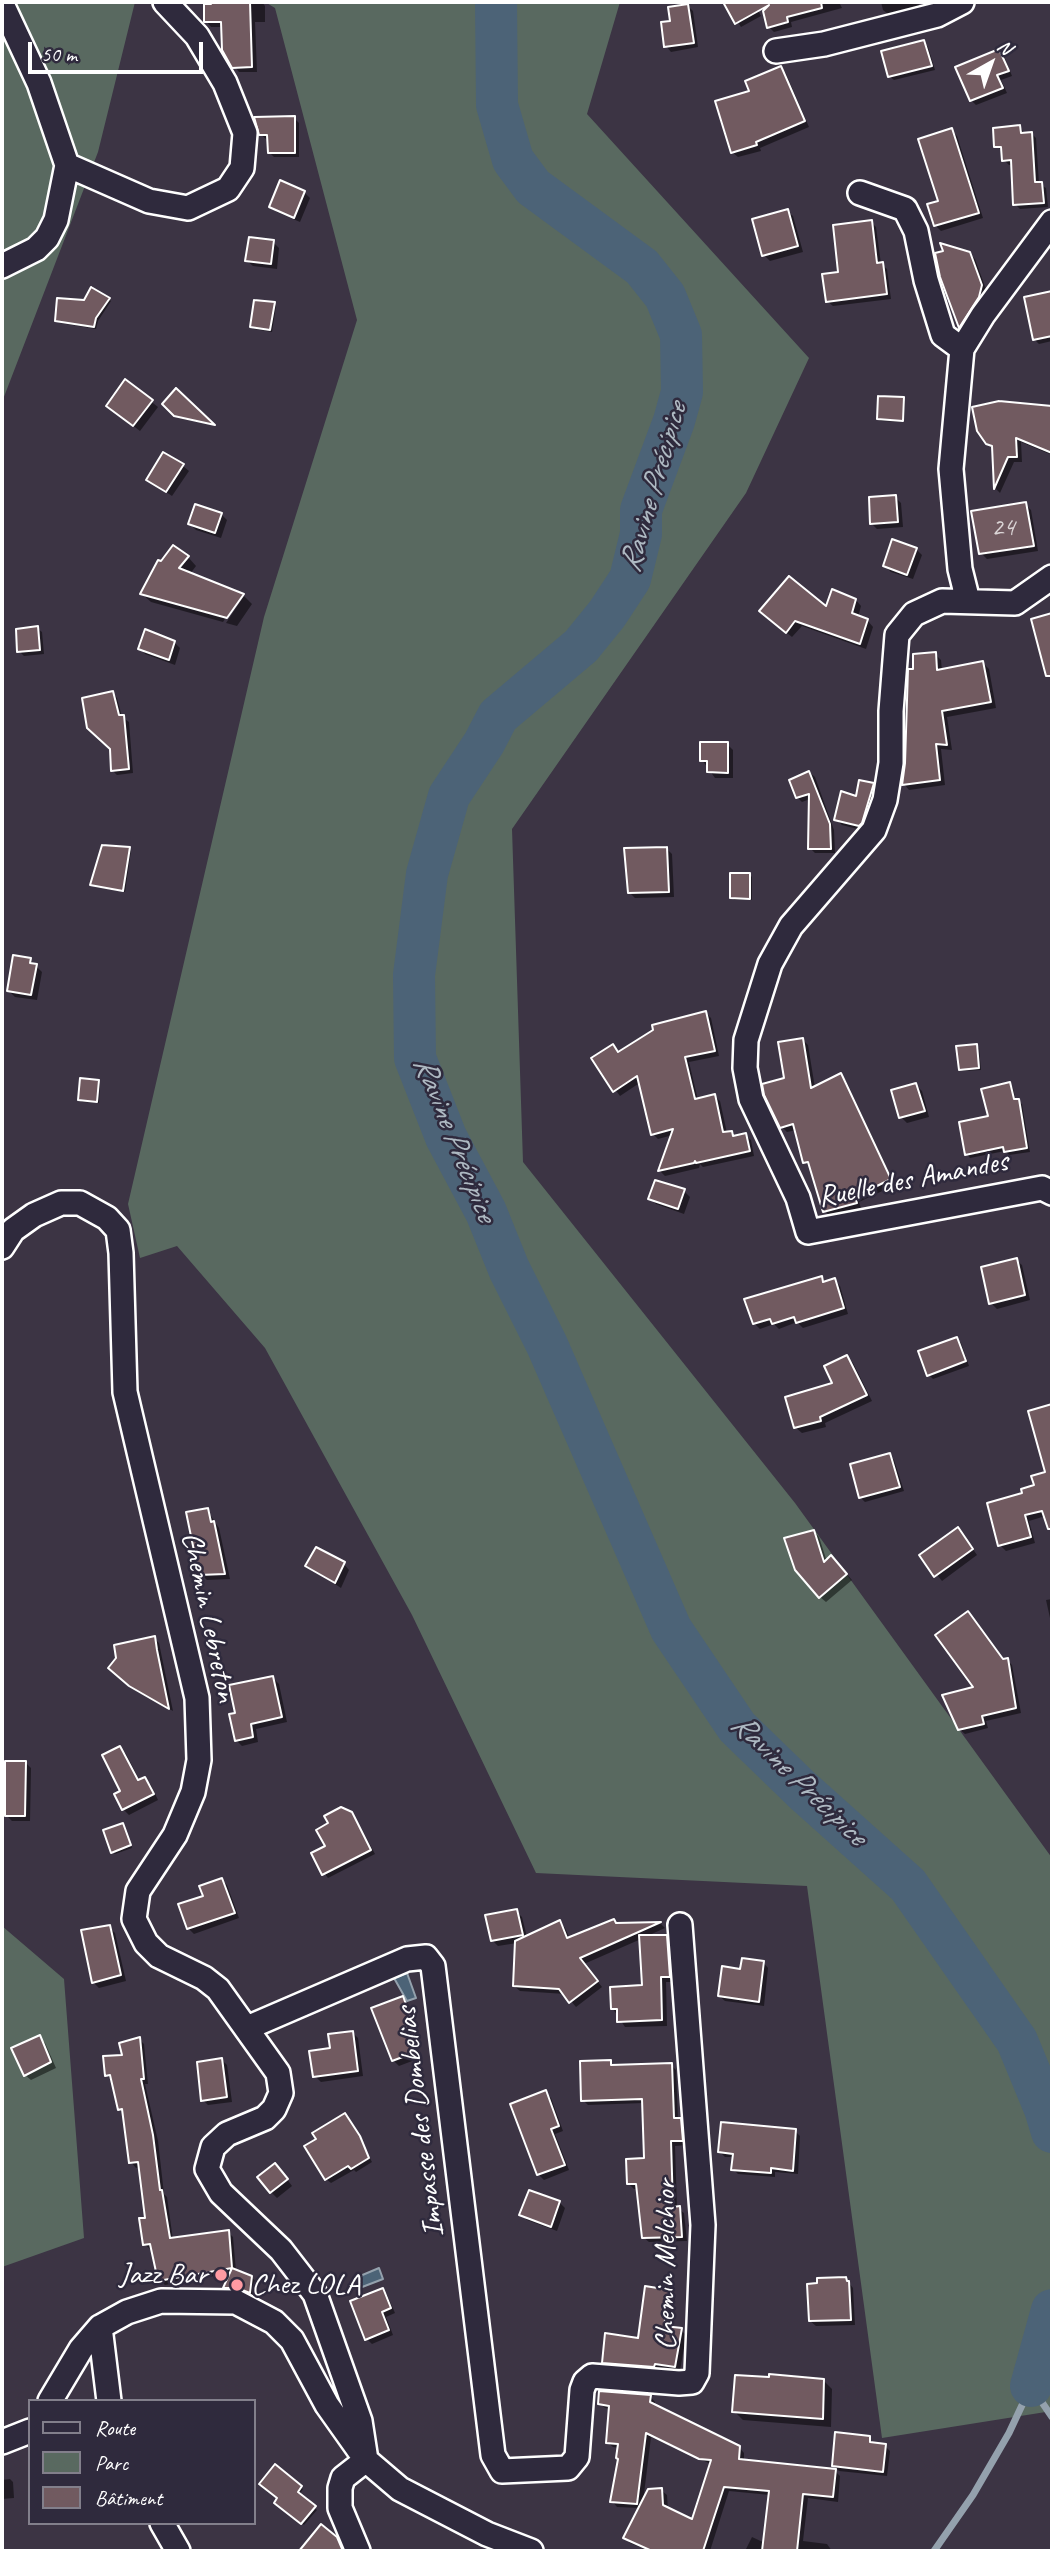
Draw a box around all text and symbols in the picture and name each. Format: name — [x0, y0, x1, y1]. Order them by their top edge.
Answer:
scale bar — [32, 28, 206, 72]
north arrow — [956, 28, 1026, 98]
text: N — [992, 34, 1017, 60]
text: 50 m — [41, 41, 77, 67]
water label: Ravine Précipice — [612, 399, 696, 577]
house number: 24 — [991, 512, 1015, 544]
water label: Ravine Précipice — [404, 1051, 504, 1227]
street label: Ruelle des Amandes — [815, 1144, 1011, 1216]
street label: Chemin Lebreton — [172, 1529, 244, 1705]
water label: Ravine Précipice — [722, 1706, 874, 1854]
street label: Impasse des Dombelias — [389, 2005, 453, 2239]
street label: Chemin Melchior — [648, 2180, 684, 2350]
place label: Jazz Bar — [119, 2257, 207, 2293]
marker: Jazz Bar — [213, 2267, 229, 2283]
place label: Chez LOLA — [251, 2267, 360, 2303]
marker: Chez LOLA — [229, 2277, 245, 2293]
legend — [28, 2399, 256, 2525]
text: Route — [95, 2415, 135, 2441]
text: Parc — [95, 2450, 128, 2476]
text: Bâtiment — [95, 2485, 162, 2511]

